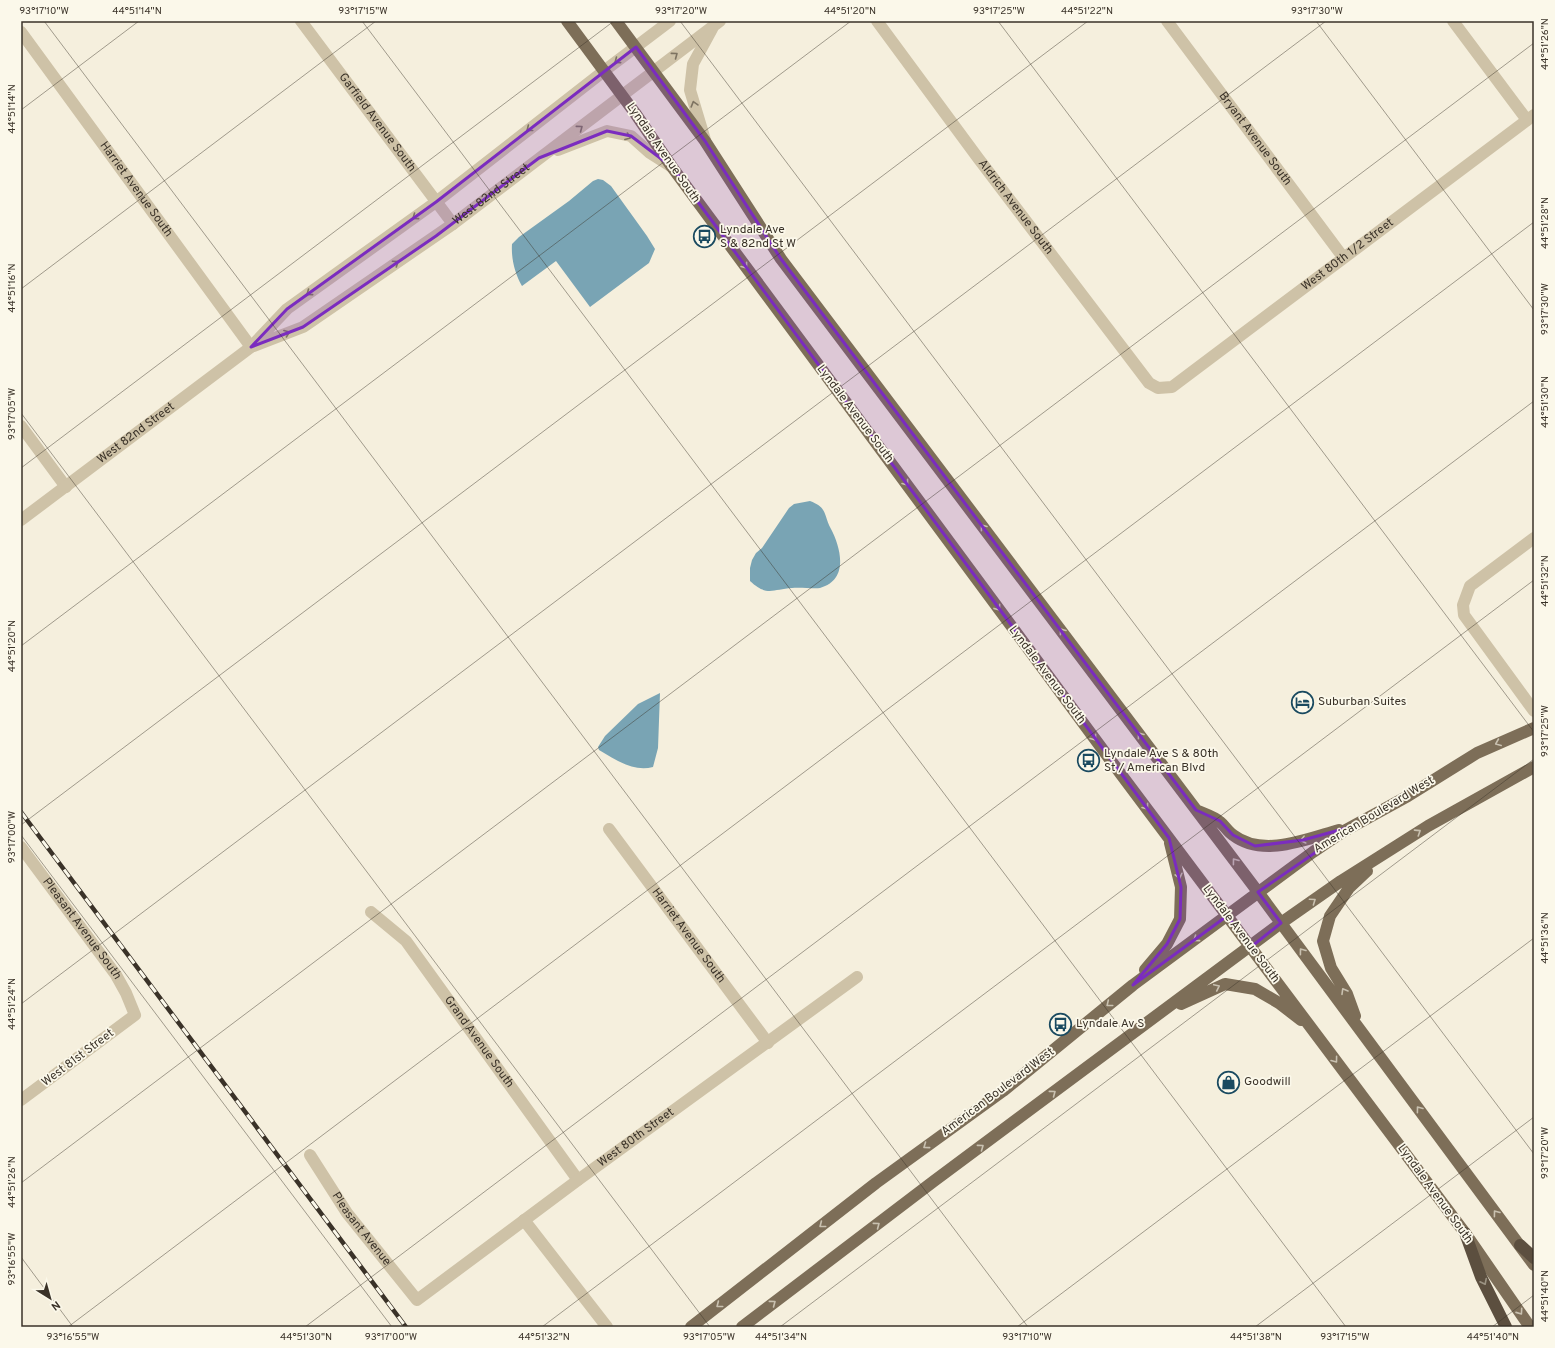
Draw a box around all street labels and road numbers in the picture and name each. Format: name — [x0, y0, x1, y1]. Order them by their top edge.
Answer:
street label: Garfield Avenue South — [335, 70, 419, 175]
street label: Bryant Avenue South — [1215, 89, 1295, 189]
street label: Lyndale Avenue South — [622, 100, 704, 206]
street label: Harriet Avenue South — [96, 139, 176, 240]
street label: Aldrich Avenue South — [974, 156, 1057, 258]
street label: West 82nd Street — [450, 160, 534, 229]
street label: West 80th 1/2 Street — [1298, 215, 1397, 295]
street label: Lyndale Avenue South — [813, 362, 897, 466]
street label: West 82nd Street — [94, 399, 178, 468]
street label: Lyndale Avenue South — [1005, 623, 1089, 727]
street label: American Boulevard West — [1311, 773, 1437, 857]
street label: Pleasant Avenue South — [39, 875, 125, 983]
street label: Lyndale Avenue South — [1199, 882, 1283, 986]
street label: Harriet Avenue South — [648, 885, 729, 987]
street label: Grand Avenue South — [440, 993, 517, 1091]
street label: West 81st Street — [39, 1026, 117, 1090]
street label: American Boulevard West — [938, 1044, 1058, 1140]
street label: West 80th Street — [595, 1105, 678, 1171]
street label: Lyndale Avenue South — [1394, 1141, 1476, 1247]
street label: Pleasant Avenue — [328, 1189, 394, 1269]

